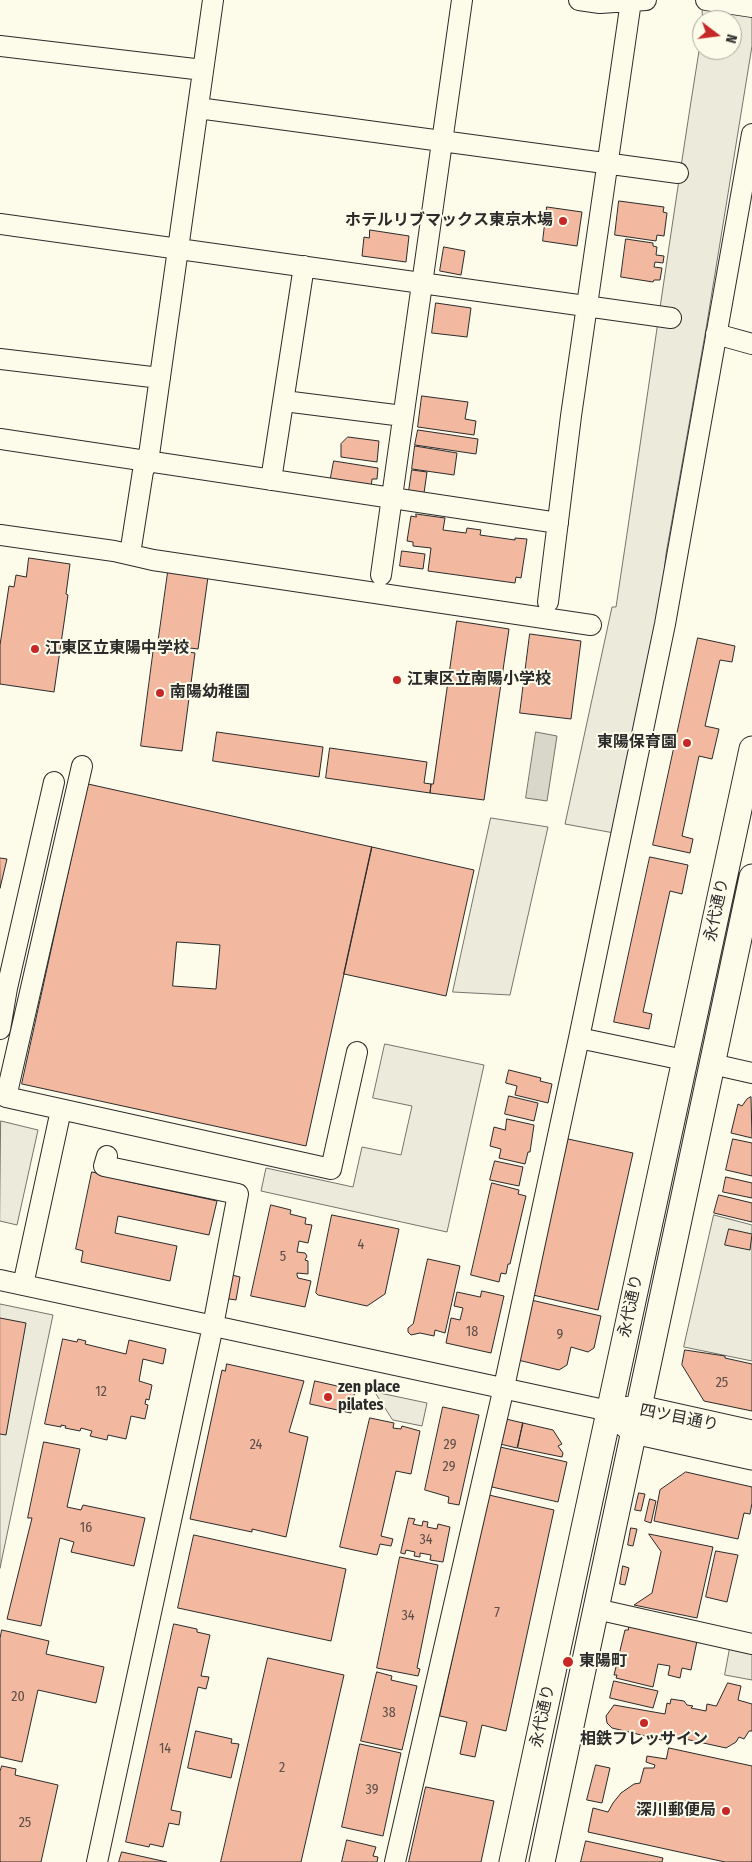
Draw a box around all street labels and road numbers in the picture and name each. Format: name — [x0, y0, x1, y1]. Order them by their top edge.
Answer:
street label: 永代通り — [701, 877, 733, 943]
street label: 永代通り — [615, 1273, 647, 1339]
street label: 四ツ目通り — [638, 1401, 720, 1435]
street label: 永代通り — [527, 1683, 559, 1749]

